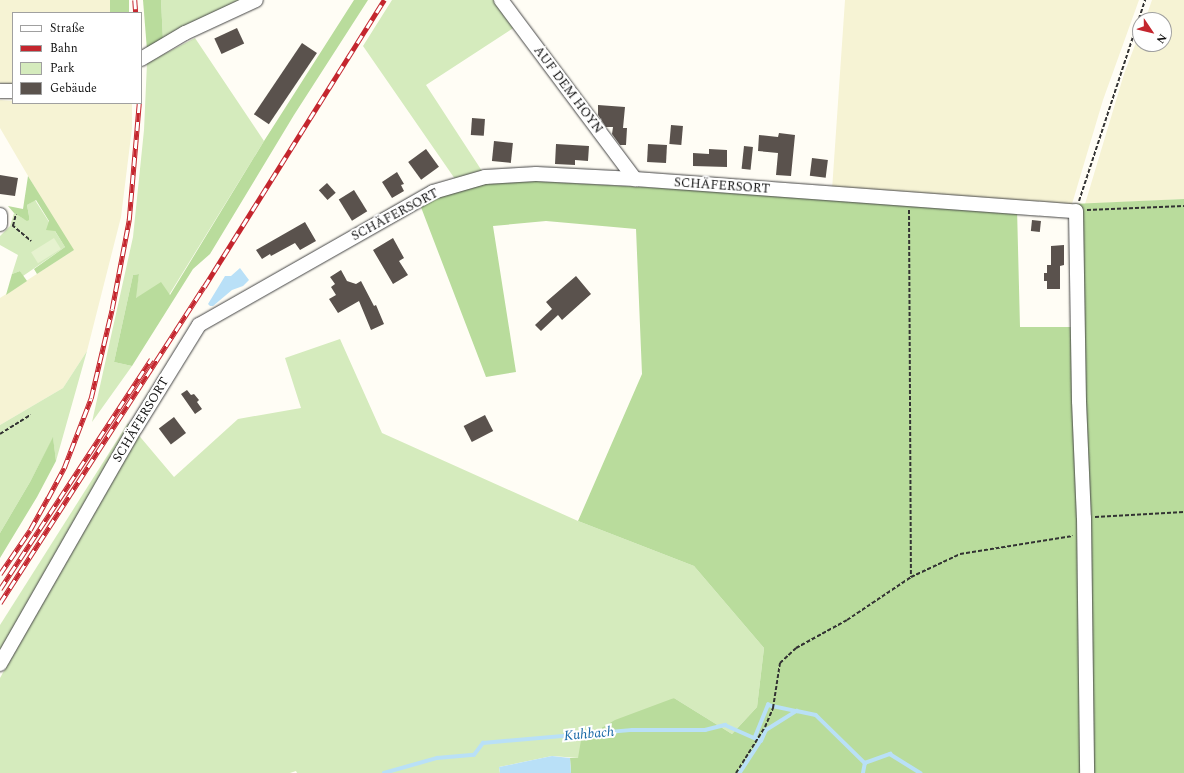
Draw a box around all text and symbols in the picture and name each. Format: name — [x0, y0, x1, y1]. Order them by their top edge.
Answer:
legend — [12, 12, 142, 104]
north arrow — [1132, 12, 1172, 52]
text: Straße — [50, 19, 85, 38]
text: N — [1152, 30, 1171, 47]
text: Bahn — [50, 39, 78, 58]
street label: AUF DEM HOYN — [530, 43, 606, 137]
text: Park — [50, 59, 75, 78]
text: Gebäude — [50, 79, 97, 98]
street label: SCHÄFERSORT — [673, 175, 771, 197]
street label: SCHÄFERSORT — [349, 186, 441, 244]
street label: SCHÄFERSORT — [110, 375, 172, 465]
water label: Kuhbach — [563, 723, 615, 745]

